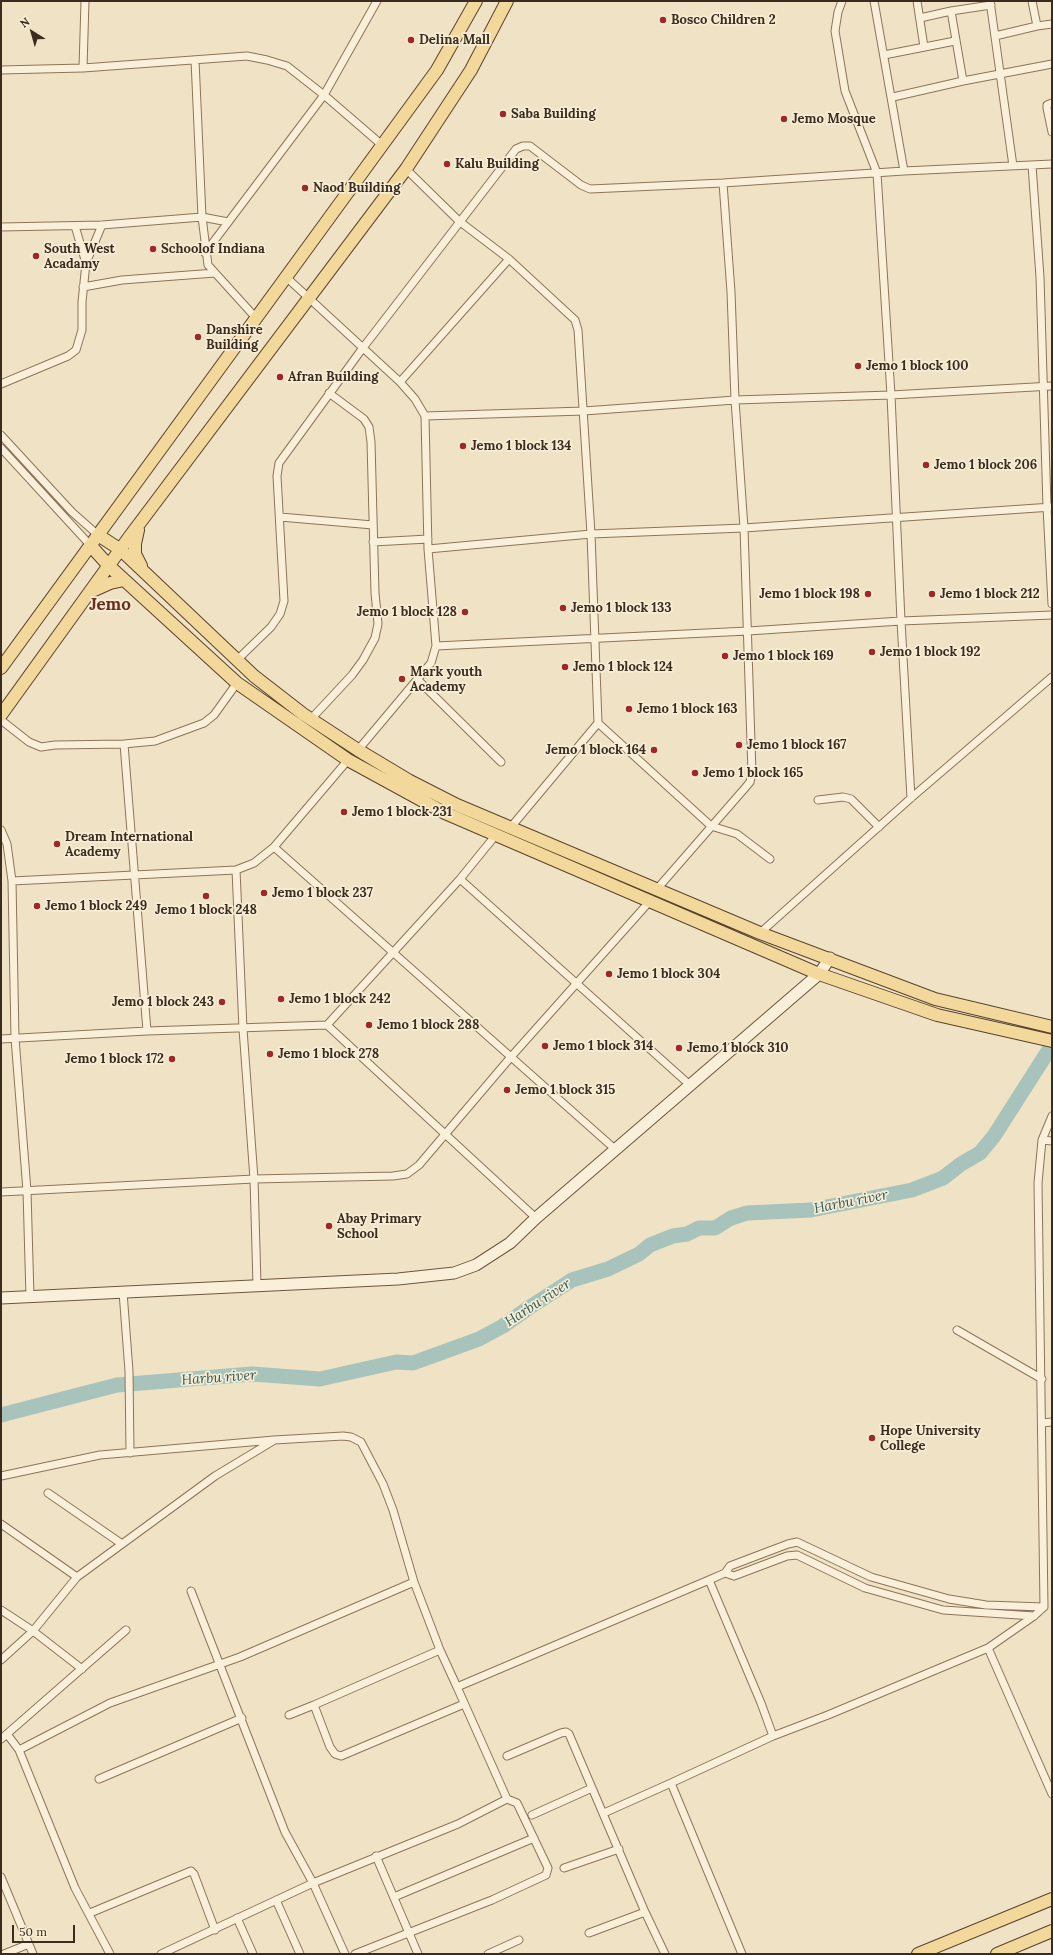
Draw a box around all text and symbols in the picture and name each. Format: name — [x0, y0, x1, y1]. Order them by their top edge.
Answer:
north arrow — [12, 12, 52, 52]
place label: Bosco Children 2 — [671, 12, 776, 28]
text: N — [17, 14, 32, 31]
marker: Bosco Children 2 — [658, 15, 668, 25]
place label: Delina Mall — [419, 32, 490, 48]
marker: Delina Mall — [406, 35, 416, 45]
place label: Saba Building — [511, 106, 596, 122]
marker: Saba Building — [498, 109, 508, 119]
place label: Jemo Mosque — [792, 111, 876, 127]
marker: Jemo Mosque — [779, 114, 789, 124]
place label: Kalu Building — [455, 156, 539, 172]
marker: Kalu Building — [442, 159, 452, 169]
place label: Naod Building — [313, 180, 400, 196]
marker: Naod Building — [300, 183, 310, 193]
place label: South West Acadamy — [44, 241, 115, 272]
place label: Schoolof Indiana — [161, 241, 265, 257]
marker: Schoolof Indiana — [148, 244, 158, 254]
marker: South West Acadamy — [31, 251, 41, 261]
place label: Danshire Building — [206, 322, 263, 353]
marker: Danshire Building — [193, 332, 203, 342]
place label: Jemo 1 block 100 — [866, 358, 968, 374]
marker: Jemo 1 block 100 — [853, 361, 863, 371]
place label: Afran Building — [288, 369, 378, 385]
marker: Afran Building — [275, 372, 285, 382]
place label: Jemo 1 block 134 — [471, 438, 571, 454]
marker: Jemo 1 block 134 — [458, 441, 468, 451]
place label: Jemo 1 block 206 — [934, 457, 1037, 473]
marker: Jemo 1 block 206 — [921, 460, 931, 470]
place label: Jemo 1 block 198 — [759, 586, 860, 602]
place label: Jemo 1 block 212 — [940, 586, 1040, 602]
marker: Jemo 1 block 198 — [863, 589, 873, 599]
marker: Jemo 1 block 212 — [927, 589, 937, 599]
district label: Jemo — [89, 595, 131, 615]
place label: Jemo 1 block 133 — [571, 600, 671, 616]
marker: Jemo 1 block 133 — [558, 603, 568, 613]
place label: Jemo 1 block 128 — [357, 604, 457, 620]
marker: Jemo 1 block 128 — [460, 607, 470, 617]
place label: Jemo 1 block 192 — [880, 644, 980, 660]
marker: Jemo 1 block 192 — [867, 647, 877, 657]
place label: Jemo 1 block 169 — [733, 648, 834, 664]
marker: Jemo 1 block 169 — [720, 651, 730, 661]
place label: Jemo 1 block 124 — [573, 659, 673, 675]
marker: Jemo 1 block 124 — [560, 662, 570, 672]
place label: Mark youth Academy — [410, 664, 482, 695]
marker: Mark youth Academy — [397, 674, 407, 684]
place label: Jemo 1 block 163 — [637, 701, 738, 717]
marker: Jemo 1 block 163 — [624, 704, 634, 714]
place label: Jemo 1 block 167 — [747, 737, 846, 753]
marker: Jemo 1 block 167 — [734, 740, 744, 750]
place label: Jemo 1 block 164 — [546, 742, 646, 758]
marker: Jemo 1 block 164 — [649, 745, 659, 755]
place label: Jemo 1 block 165 — [703, 765, 803, 781]
marker: Jemo 1 block 165 — [690, 768, 700, 778]
place label: Jemo 1 block 231 — [352, 804, 452, 820]
marker: Jemo 1 block 231 — [339, 807, 349, 817]
place label: Dream International Academy — [65, 829, 193, 860]
marker: Dream International Academy — [52, 839, 62, 849]
place label: Jemo 1 block 237 — [272, 885, 373, 901]
marker: Jemo 1 block 237 — [259, 888, 269, 898]
marker: Jemo 1 block 248 — [201, 891, 211, 901]
place label: Jemo 1 block 249 — [45, 898, 147, 914]
marker: Jemo 1 block 249 — [32, 901, 42, 911]
place label: Jemo 1 block 248 — [155, 902, 257, 918]
place label: Jemo 1 block 304 — [617, 966, 720, 982]
marker: Jemo 1 block 304 — [604, 969, 614, 979]
place label: Jemo 1 block 242 — [289, 991, 391, 1007]
place label: Jemo 1 block 243 — [112, 994, 214, 1010]
marker: Jemo 1 block 242 — [276, 994, 286, 1004]
marker: Jemo 1 block 243 — [217, 997, 227, 1007]
place label: Jemo 1 block 288 — [377, 1017, 479, 1033]
marker: Jemo 1 block 288 — [364, 1020, 374, 1030]
place label: Jemo 1 block 314 — [553, 1038, 653, 1054]
place label: Jemo 1 block 310 — [687, 1040, 788, 1056]
marker: Jemo 1 block 314 — [540, 1041, 550, 1051]
marker: Jemo 1 block 310 — [674, 1043, 684, 1053]
place label: Jemo 1 block 278 — [278, 1046, 379, 1062]
marker: Jemo 1 block 278 — [265, 1049, 275, 1059]
place label: Jemo 1 block 172 — [65, 1051, 164, 1067]
marker: Jemo 1 block 172 — [167, 1054, 177, 1064]
place label: Jemo 1 block 315 — [515, 1082, 615, 1098]
marker: Jemo 1 block 315 — [502, 1085, 512, 1095]
water label: Harbu river — [813, 1187, 889, 1217]
place label: Abay Primary School — [337, 1211, 421, 1242]
marker: Abay Primary School — [324, 1221, 334, 1231]
water label: Harbu river — [502, 1276, 574, 1330]
water label: Harbu river — [181, 1367, 257, 1389]
place label: Hope University College — [880, 1423, 981, 1454]
marker: Hope University College — [867, 1433, 877, 1443]
scale bar — [14, 1917, 77, 1943]
text: 50 m — [19, 1924, 47, 1939]

